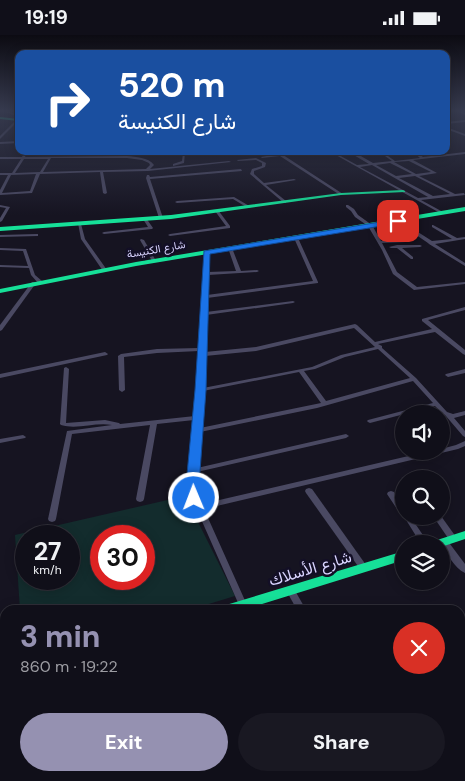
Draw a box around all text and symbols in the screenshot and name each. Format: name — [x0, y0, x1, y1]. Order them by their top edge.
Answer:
text: 19:19 — [25, 5, 68, 30]
text: 520 m — [118, 62, 225, 108]
icon: right — [35, 70, 100, 135]
text: شارع الكنيسة — [118, 107, 236, 136]
pin — [377, 200, 419, 242]
icon: arrive — [384, 207, 412, 235]
street label: شارع الكنيسة — [126, 237, 187, 262]
map controls — [395, 405, 450, 590]
button: sound — [395, 405, 450, 460]
button: search — [395, 470, 450, 525]
position arrow — [167, 471, 219, 523]
speed limit sign: 30 — [90, 525, 155, 590]
text: 27 — [34, 535, 61, 568]
button: layers — [395, 535, 450, 590]
street label: شارع الأسلاك — [266, 546, 354, 592]
text: km/h — [33, 562, 62, 578]
text: 3 min — [20, 617, 100, 656]
button: close — [393, 622, 445, 674]
text: 860 m · 19:22 — [20, 656, 118, 677]
button: Exit — [20, 713, 228, 771]
button: Share — [238, 713, 445, 771]

